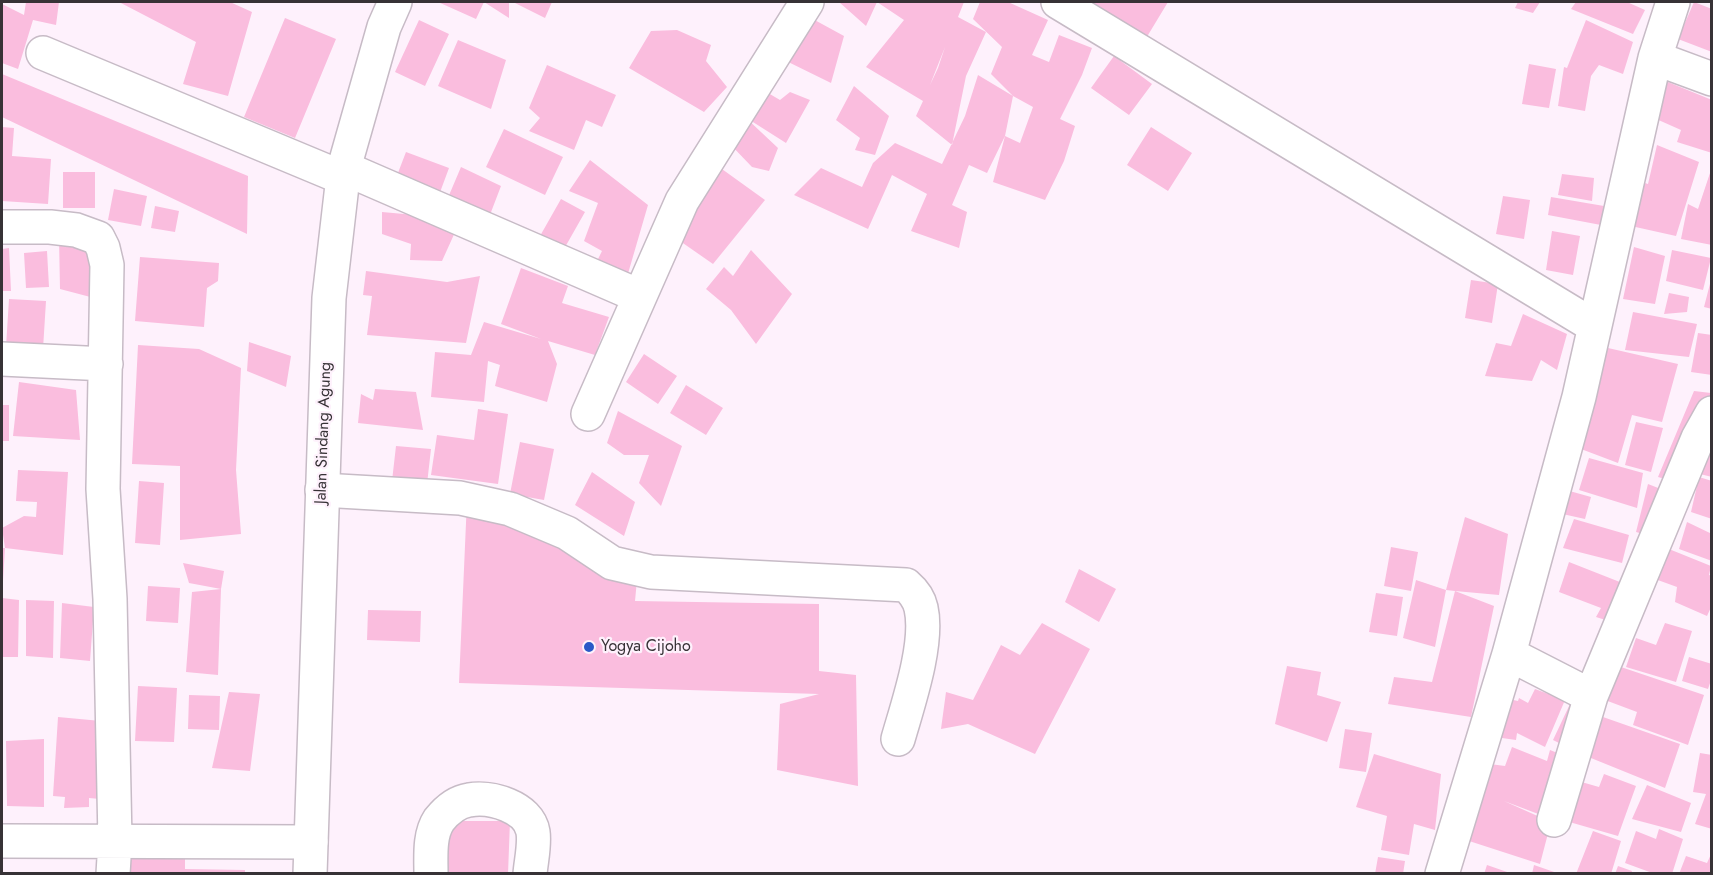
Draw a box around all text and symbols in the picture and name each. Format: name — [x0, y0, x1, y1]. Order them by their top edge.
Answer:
street label: Jalan Sindang Agung — [312, 362, 336, 504]
place label: Yogya Cijoho — [601, 637, 691, 657]
marker: Yogya Cijoho — [582, 640, 596, 654]

